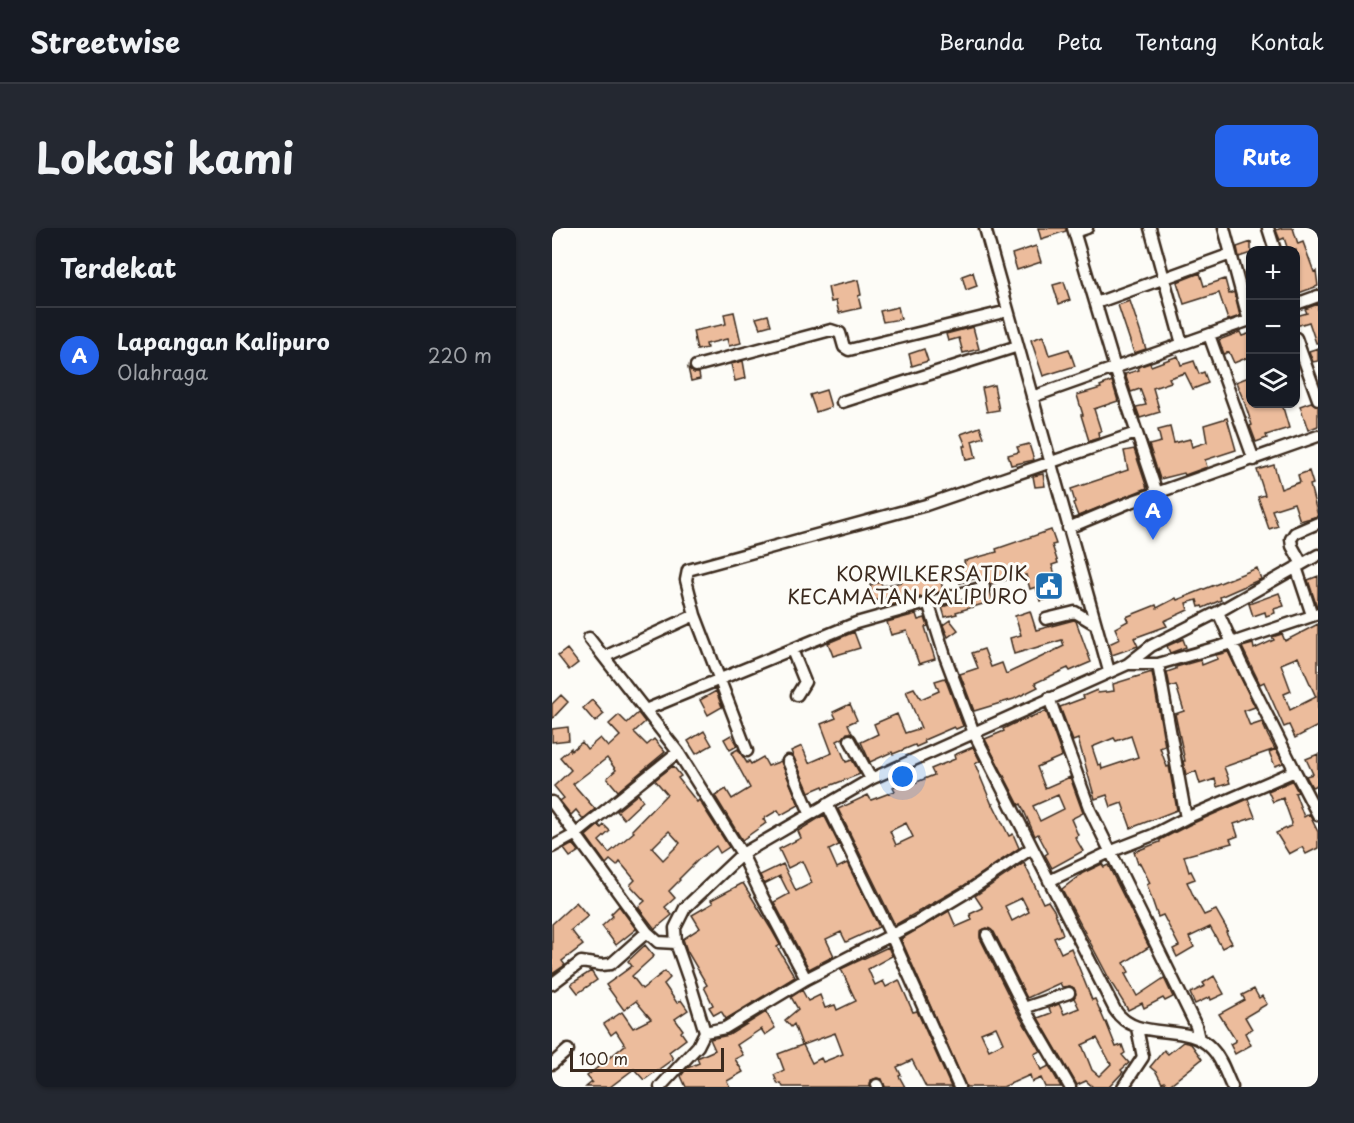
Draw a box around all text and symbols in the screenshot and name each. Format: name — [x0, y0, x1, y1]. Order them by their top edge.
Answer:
text: Streetwise — [30, 20, 180, 63]
text: Beranda — [939, 25, 1024, 57]
text: Peta — [1057, 25, 1102, 57]
text: Tentang — [1135, 25, 1217, 57]
text: Kontak — [1250, 25, 1324, 57]
text: Lokasi kami — [36, 125, 294, 188]
button: Rute — [1215, 125, 1318, 187]
map controls — [1246, 246, 1300, 408]
button: + — [1246, 246, 1300, 300]
text: Terdekat — [60, 248, 177, 287]
button: − — [1246, 300, 1300, 354]
text: Lapangan Kalipuro — [117, 324, 330, 357]
text: A — [72, 340, 87, 370]
text: 220 m — [428, 340, 492, 370]
button: layers — [1246, 354, 1300, 408]
text: Olahraga — [117, 357, 208, 387]
pin: A — [1134, 490, 1172, 540]
place label: KORWILKERSATDIK KECAMATAN KALIPURO — [787, 558, 1028, 611]
public building icon: KORWILKERSATDIK KECAMATAN KALIPURO — [1033, 570, 1065, 602]
your location — [888, 762, 917, 791]
scale bar — [570, 1045, 724, 1072]
text: 100 m — [579, 1046, 628, 1070]

